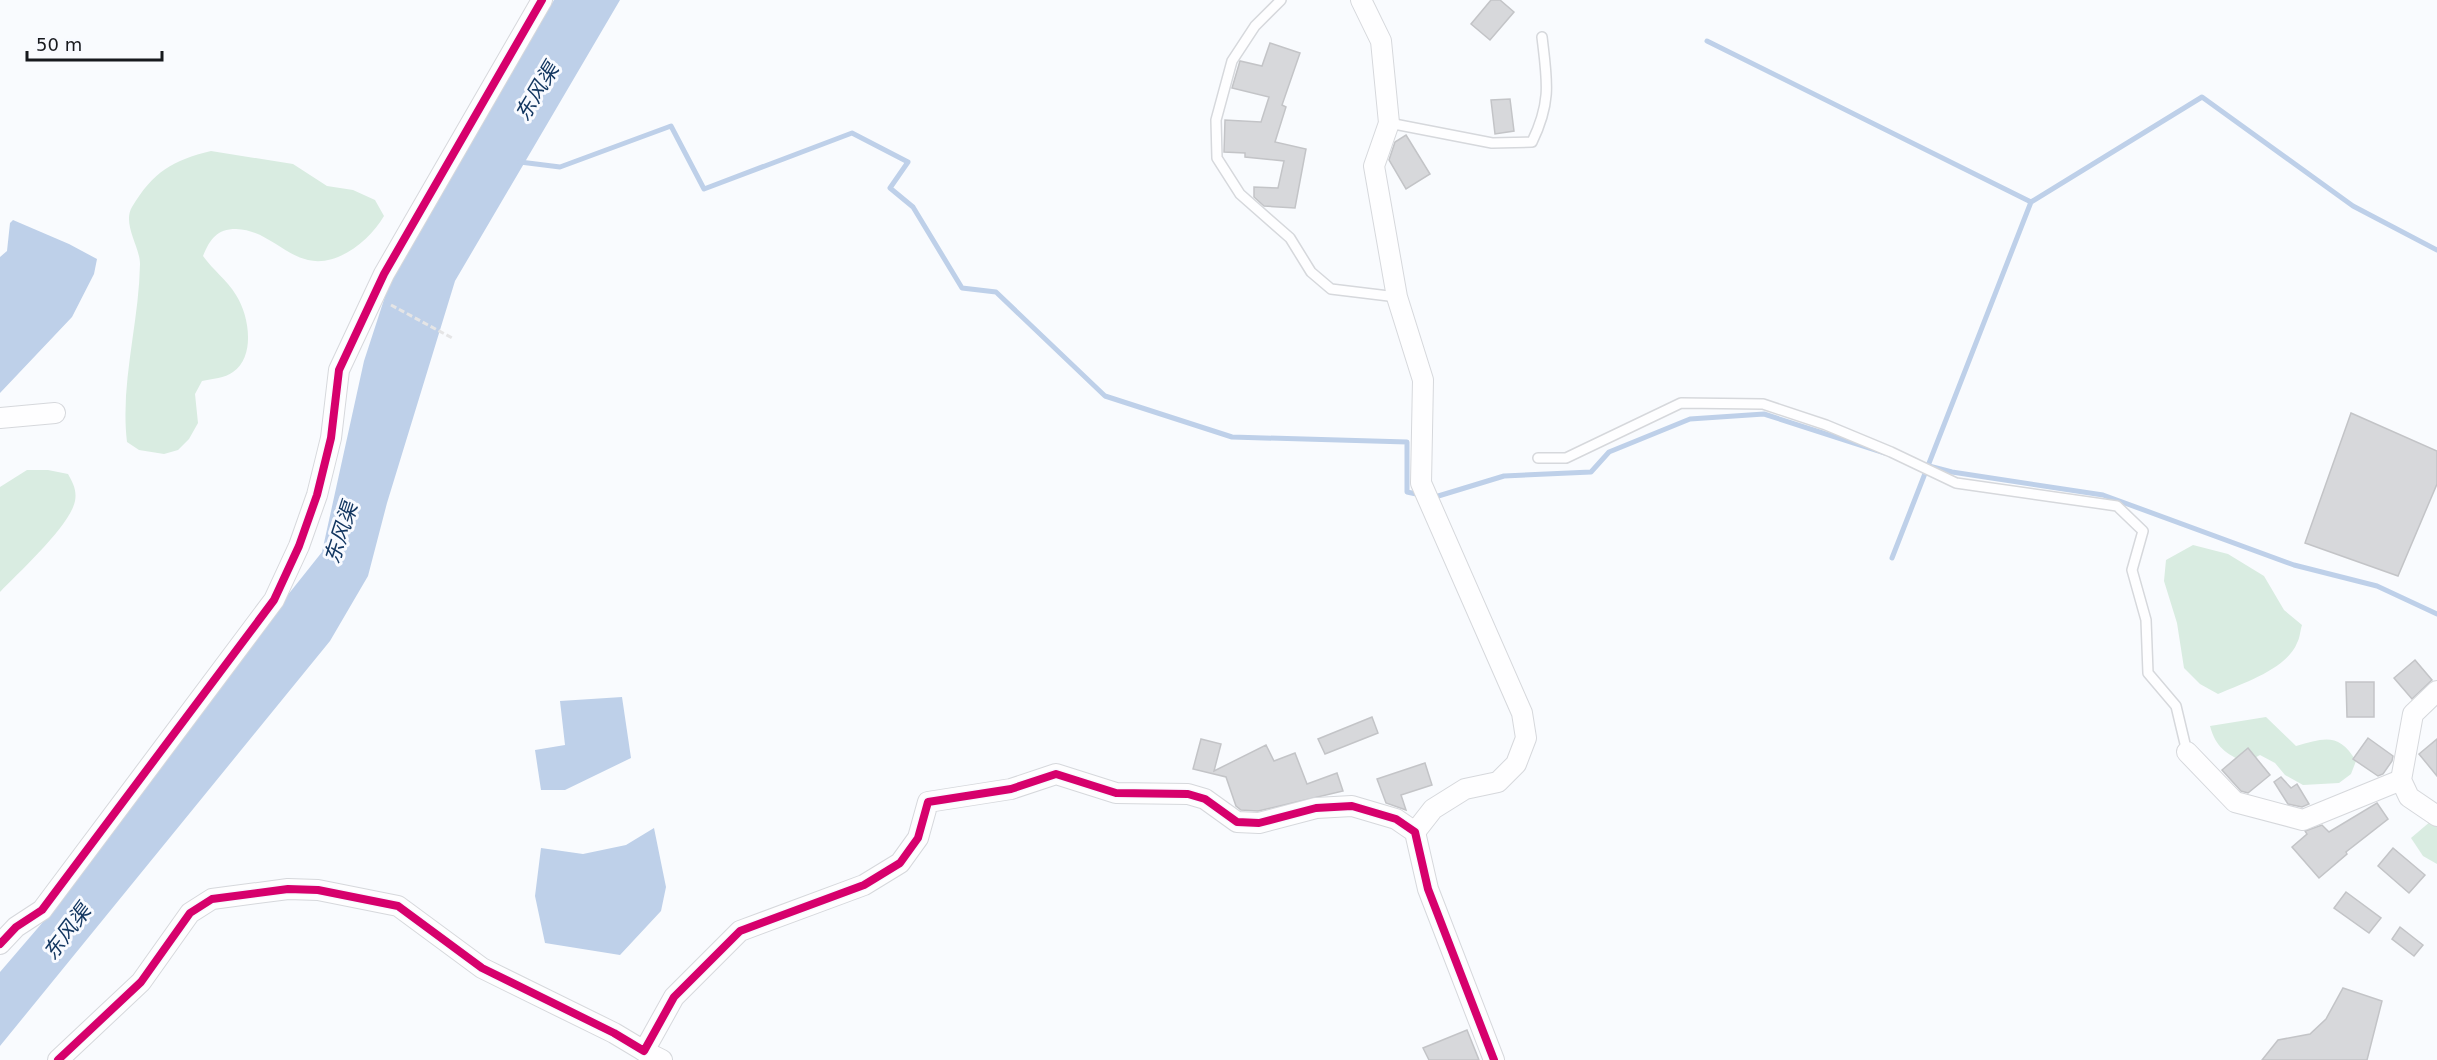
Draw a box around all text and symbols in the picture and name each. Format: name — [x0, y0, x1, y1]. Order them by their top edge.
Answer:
scale bar — [27, 24, 162, 62]
text: 50 m — [36, 34, 82, 55]
water label: 东风渠 — [510, 56, 565, 125]
water label: 东风渠 — [320, 496, 363, 567]
water label: 东风渠 — [38, 897, 97, 964]

